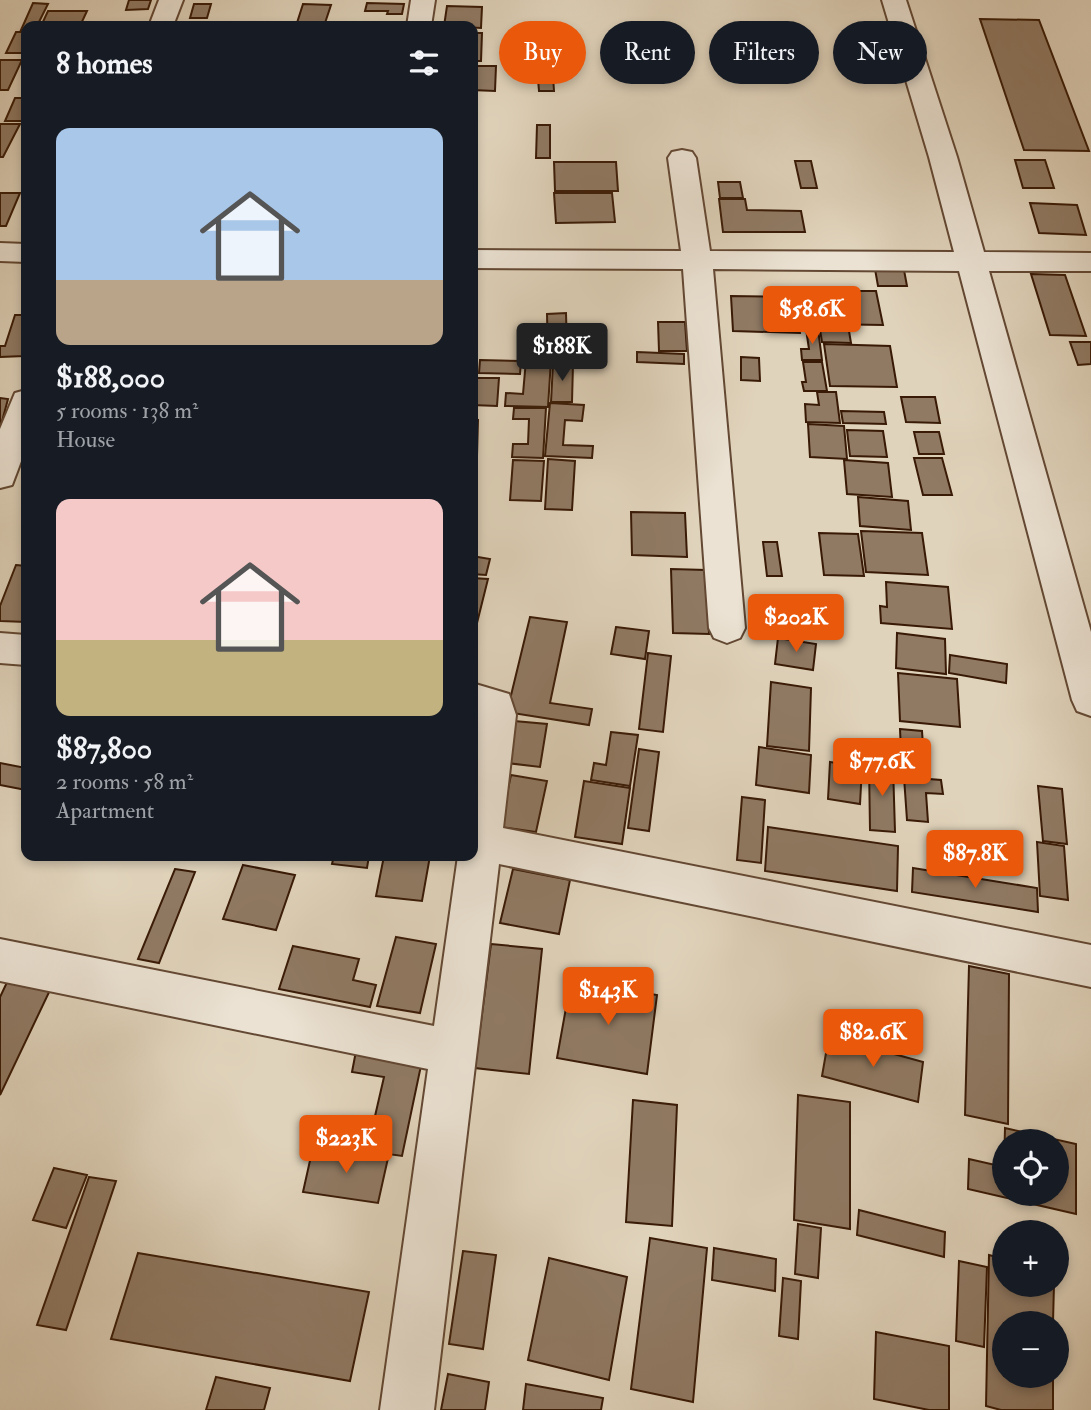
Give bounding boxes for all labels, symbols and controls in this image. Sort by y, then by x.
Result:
chip: Buy [499,21,586,84]
chip: Rent [600,21,695,84]
chip: Filters [709,21,819,84]
chip: New [833,21,927,84]
icon: filters [405,44,443,82]
text: 8 homes [56,45,153,82]
icon: home [187,173,313,299]
pin: $58.6K [755,286,869,346]
text: $58.6K [779,294,845,323]
pin: $188K [513,324,611,383]
text: $188K [533,331,591,360]
text: $188,000 [56,359,165,396]
text: 5 rooms · 138 m² [56,396,199,425]
text: House [56,425,115,454]
icon: home [187,544,313,670]
pin: $202K [747,594,845,654]
text: $202K [764,602,828,631]
text: $87,800 [56,730,152,767]
pin: $77.6K [825,738,939,798]
text: $77.6K [849,746,915,775]
text: 2 rooms · 58 m² [56,767,193,796]
text: Apartment [56,796,154,825]
pin: $87.8K [918,830,1032,890]
text: $87.8K [942,838,1008,867]
pin: $143K [559,968,657,1027]
text: $143K [579,975,637,1004]
pin: $82.6K [816,1010,930,1069]
text: $82.6K [839,1017,907,1046]
pin: $223K [297,1116,395,1175]
text: $223K [315,1123,377,1152]
map controls [992,1129,1069,1388]
button: locate [992,1129,1069,1206]
button: + [992,1220,1069,1297]
button: − [992,1311,1069,1388]

